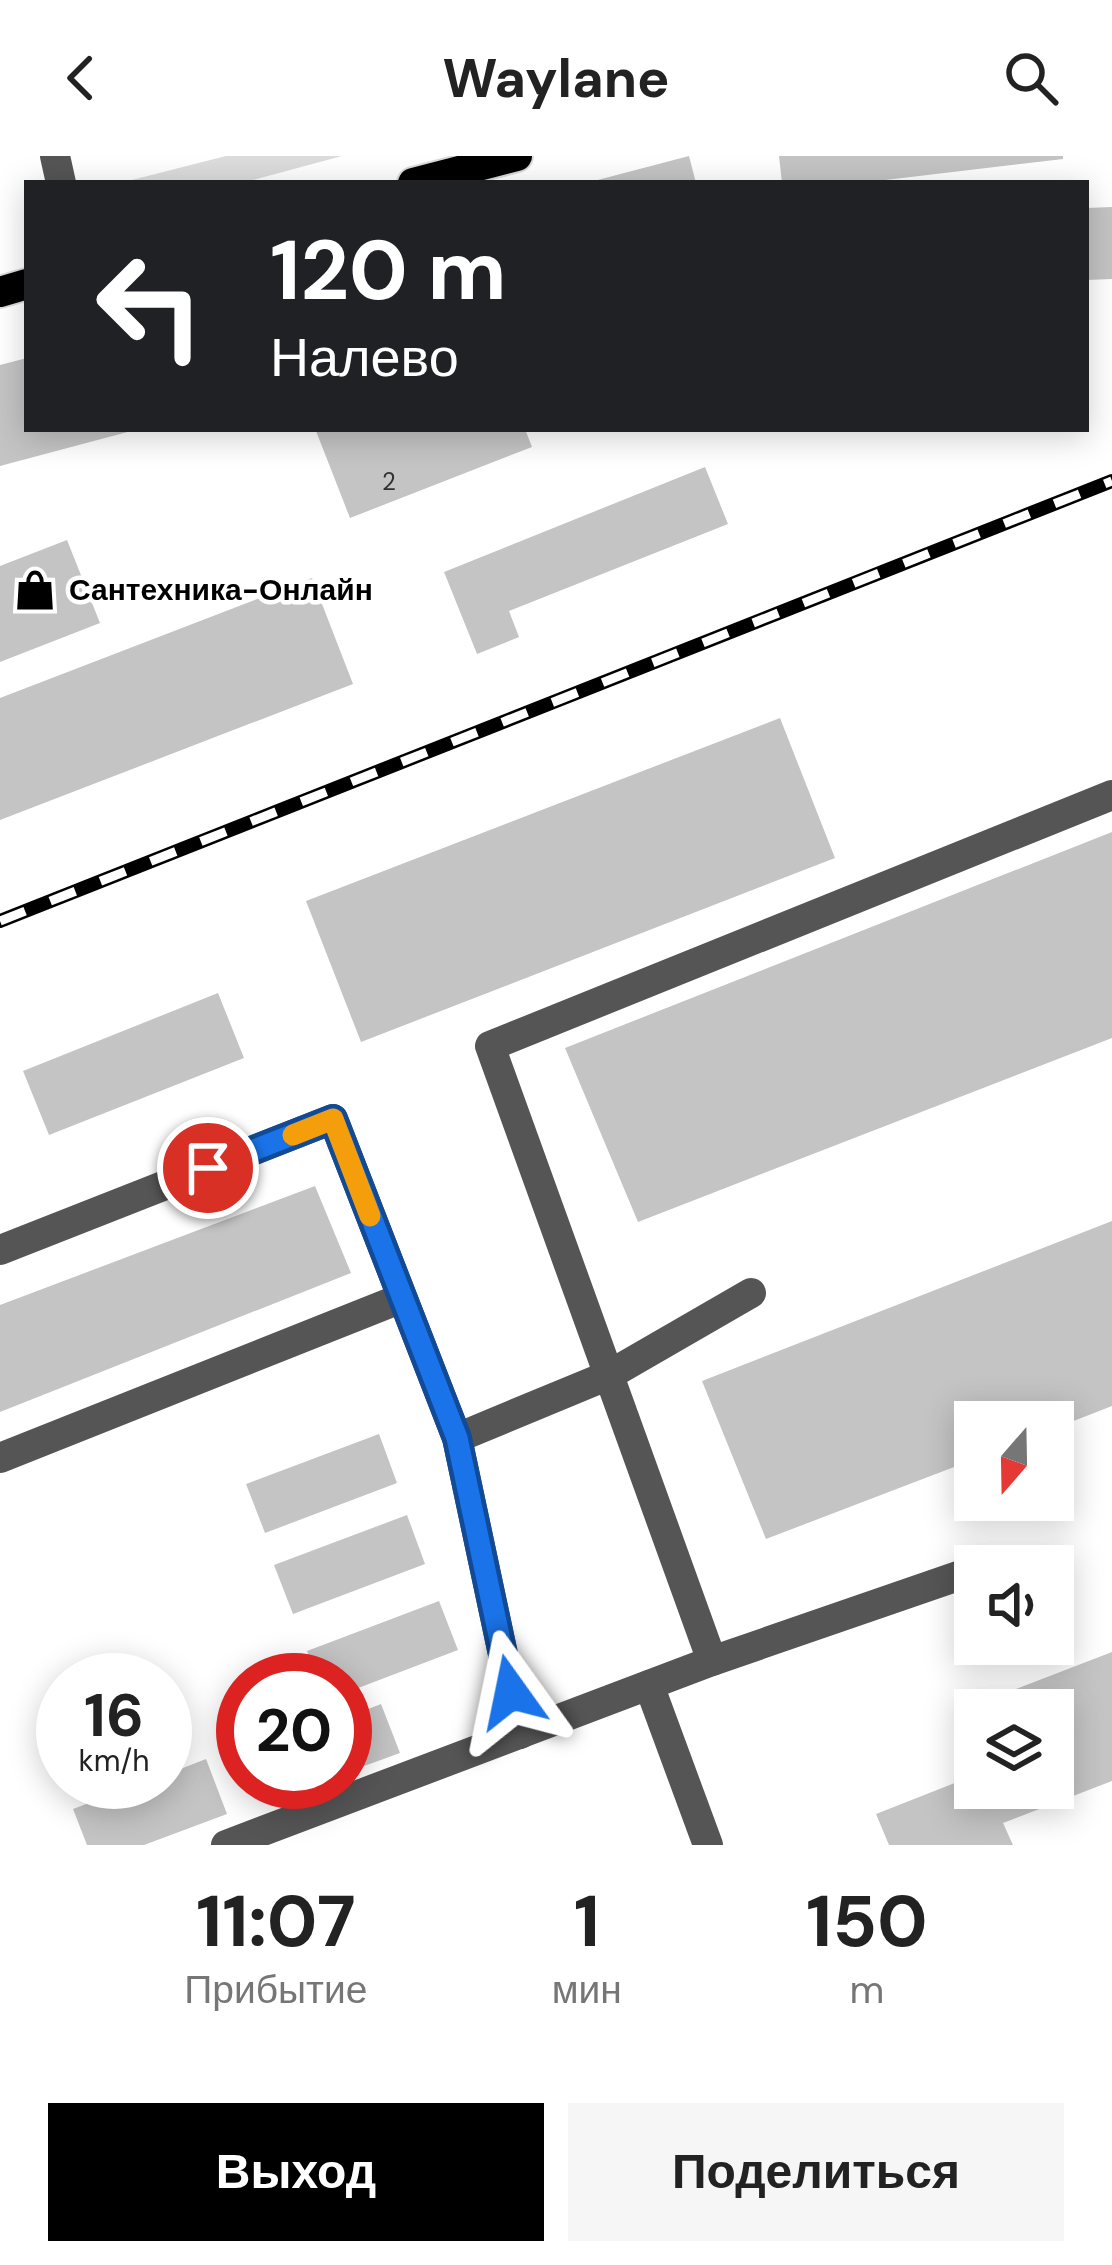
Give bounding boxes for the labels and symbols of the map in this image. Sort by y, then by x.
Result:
house number: 2 [382,466,396,497]
shop icon: Сантехника-Онлайн [12,567,58,613]
place label: Сантехника-Онлайн [69,570,373,609]
pin [157,1117,259,1219]
north arrow [954,1401,1074,1521]
position arrow [448,1629,574,1755]
speed limit sign: 20 [216,1653,372,1809]

